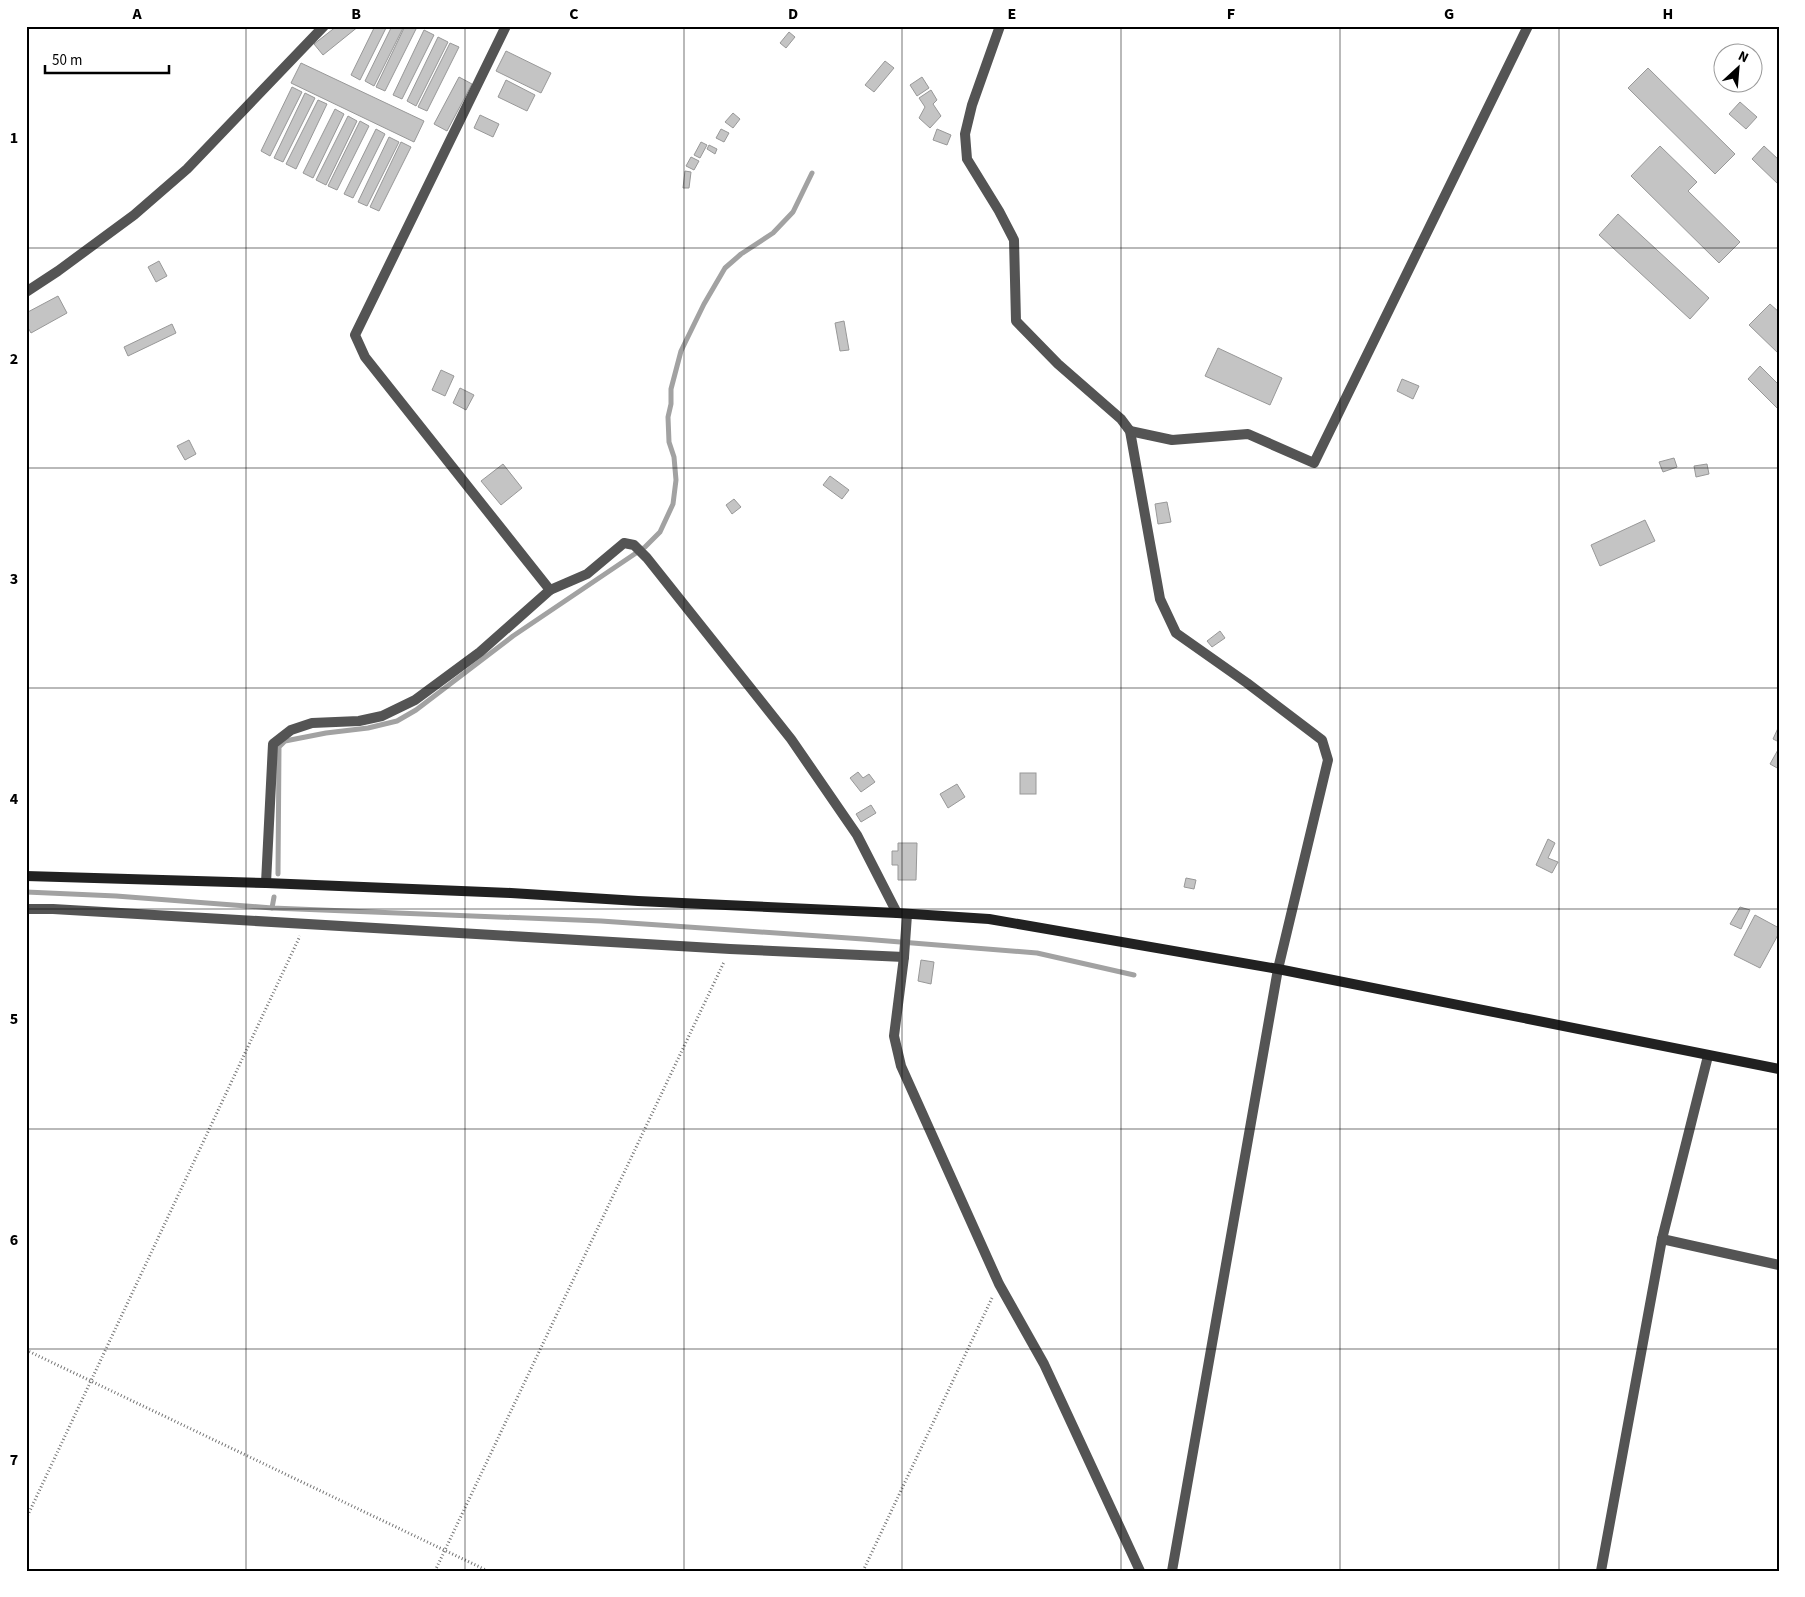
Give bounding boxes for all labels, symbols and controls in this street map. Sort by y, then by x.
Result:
text: A [131,3,142,25]
text: B [351,3,361,25]
text: C [569,3,579,25]
text: D [788,3,798,25]
text: E [1008,3,1016,25]
text: F [1227,3,1235,25]
text: G [1444,3,1454,25]
text: H [1663,3,1673,25]
scale bar [45,42,169,74]
north arrow [1712,42,1762,92]
text: N [1735,46,1752,68]
text: 50 m [52,50,82,71]
text: 1 [10,127,18,149]
text: 2 [10,348,18,370]
text: 3 [10,568,18,590]
text: 4 [10,788,19,810]
text: 5 [10,1008,18,1030]
text: 6 [10,1229,18,1251]
text: 7 [10,1449,18,1471]

